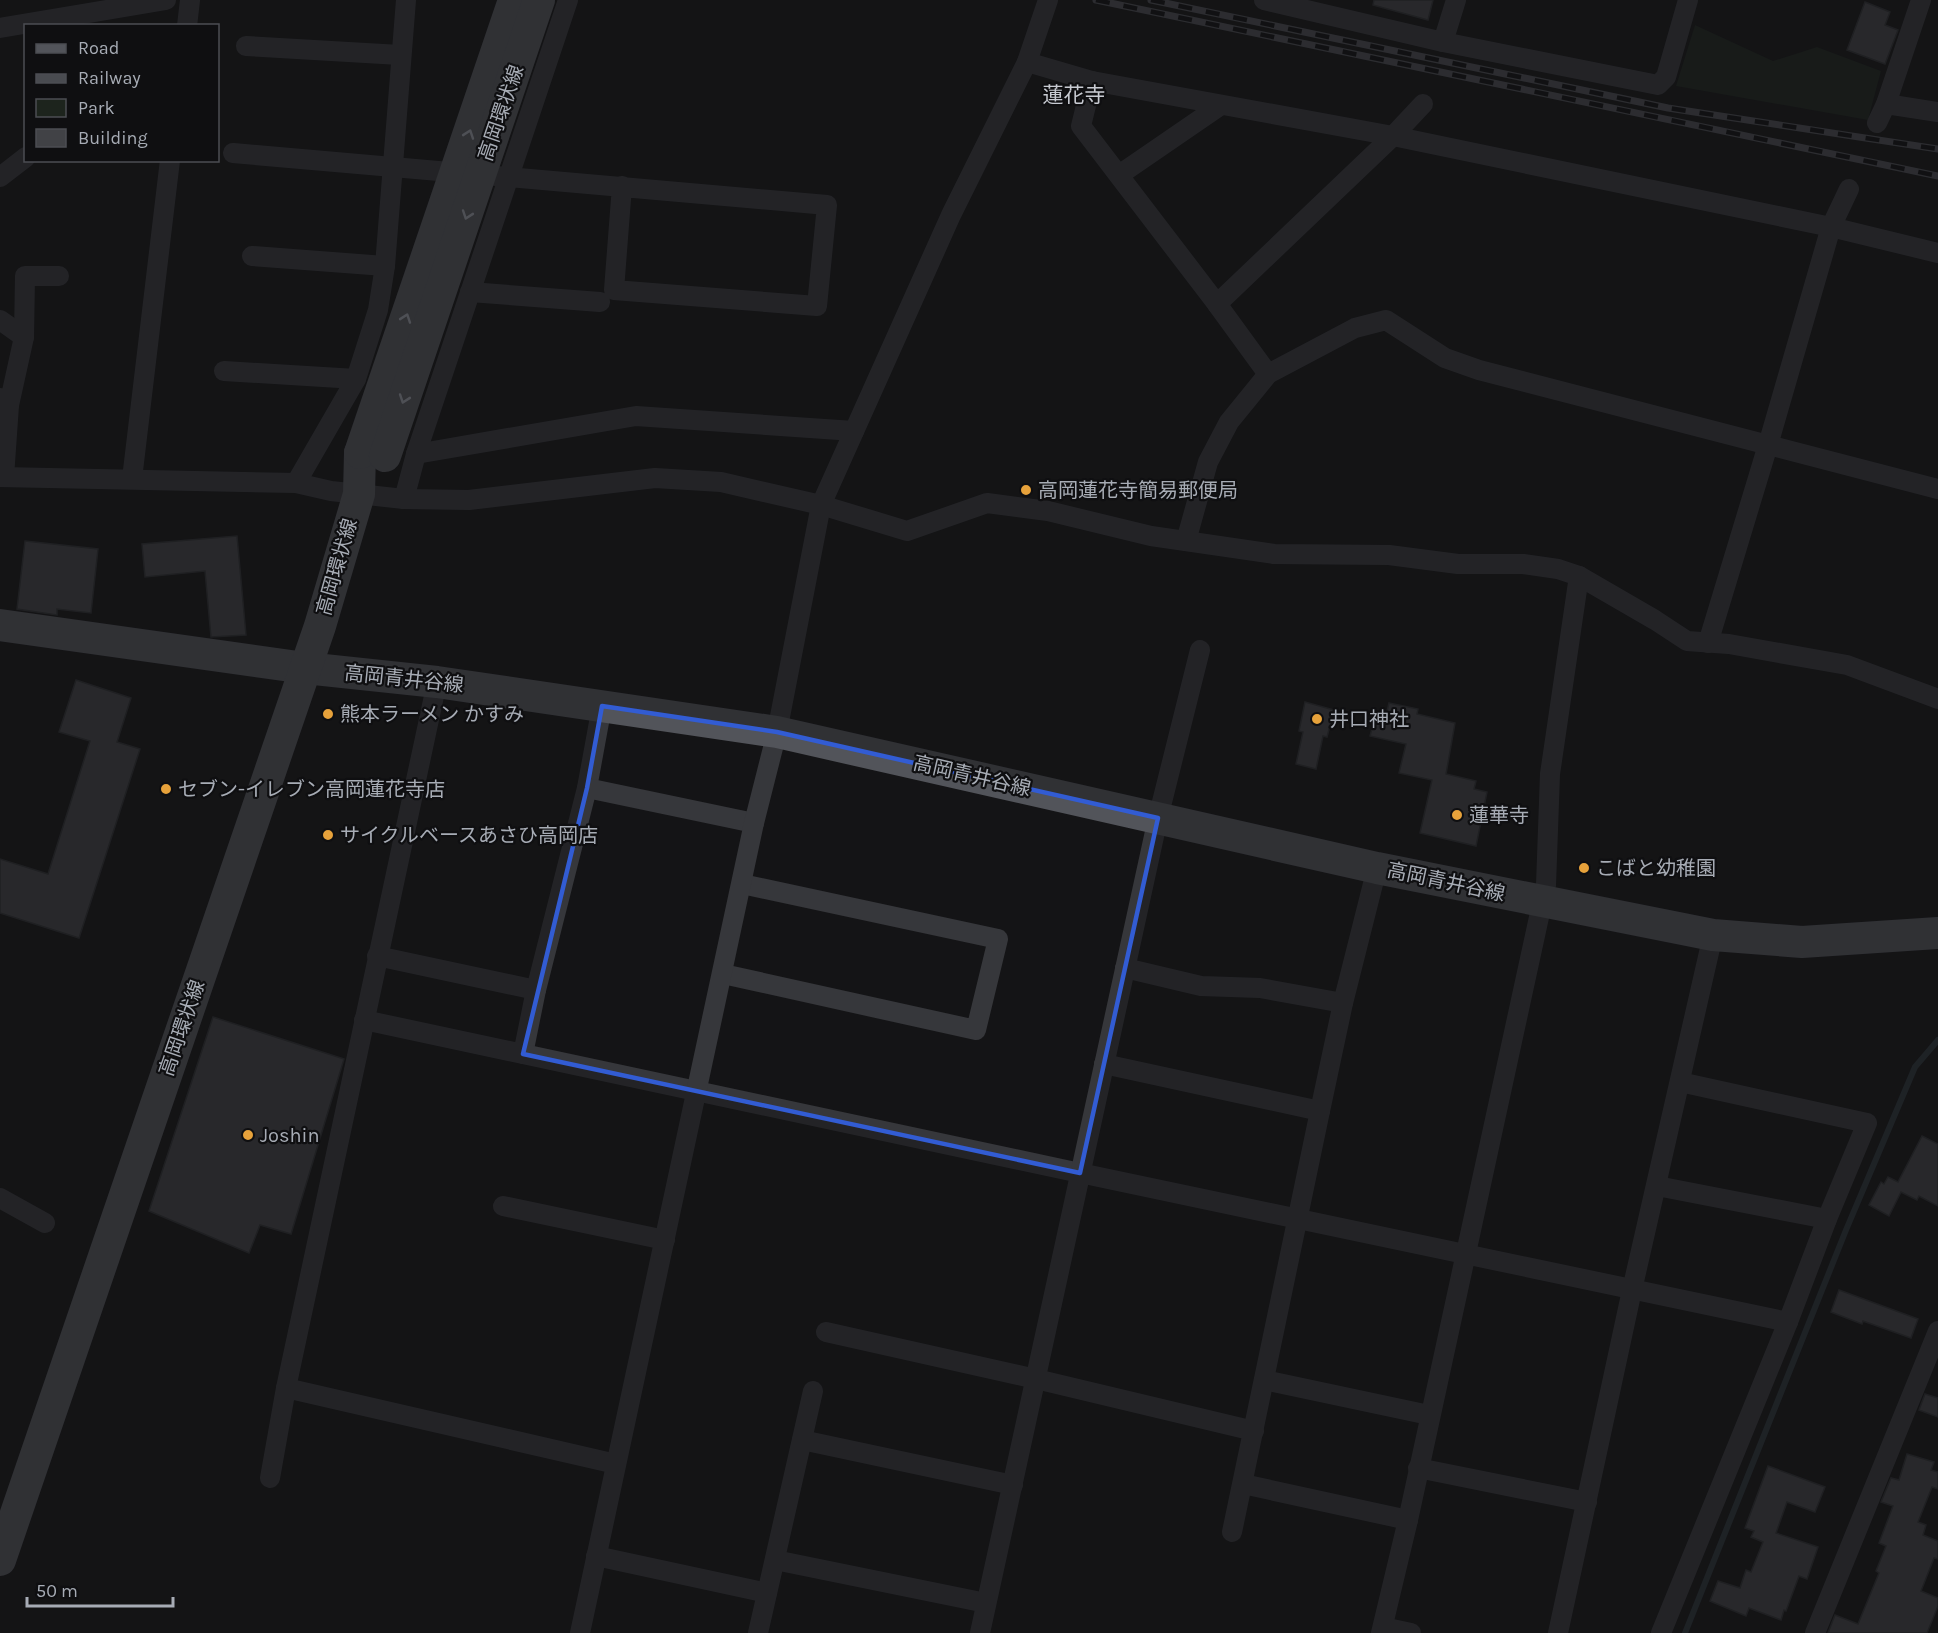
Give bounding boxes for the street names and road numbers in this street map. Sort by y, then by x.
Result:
street label: 高岡環状線 [474,62,528,164]
street label: 高岡環状線 [312,516,362,618]
street label: 高岡青井谷線 [343,661,465,697]
street label: 高岡青井谷線 [911,751,1033,801]
street label: 高岡青井谷線 [1385,858,1507,906]
street label: 高岡環状線 [155,977,209,1079]

